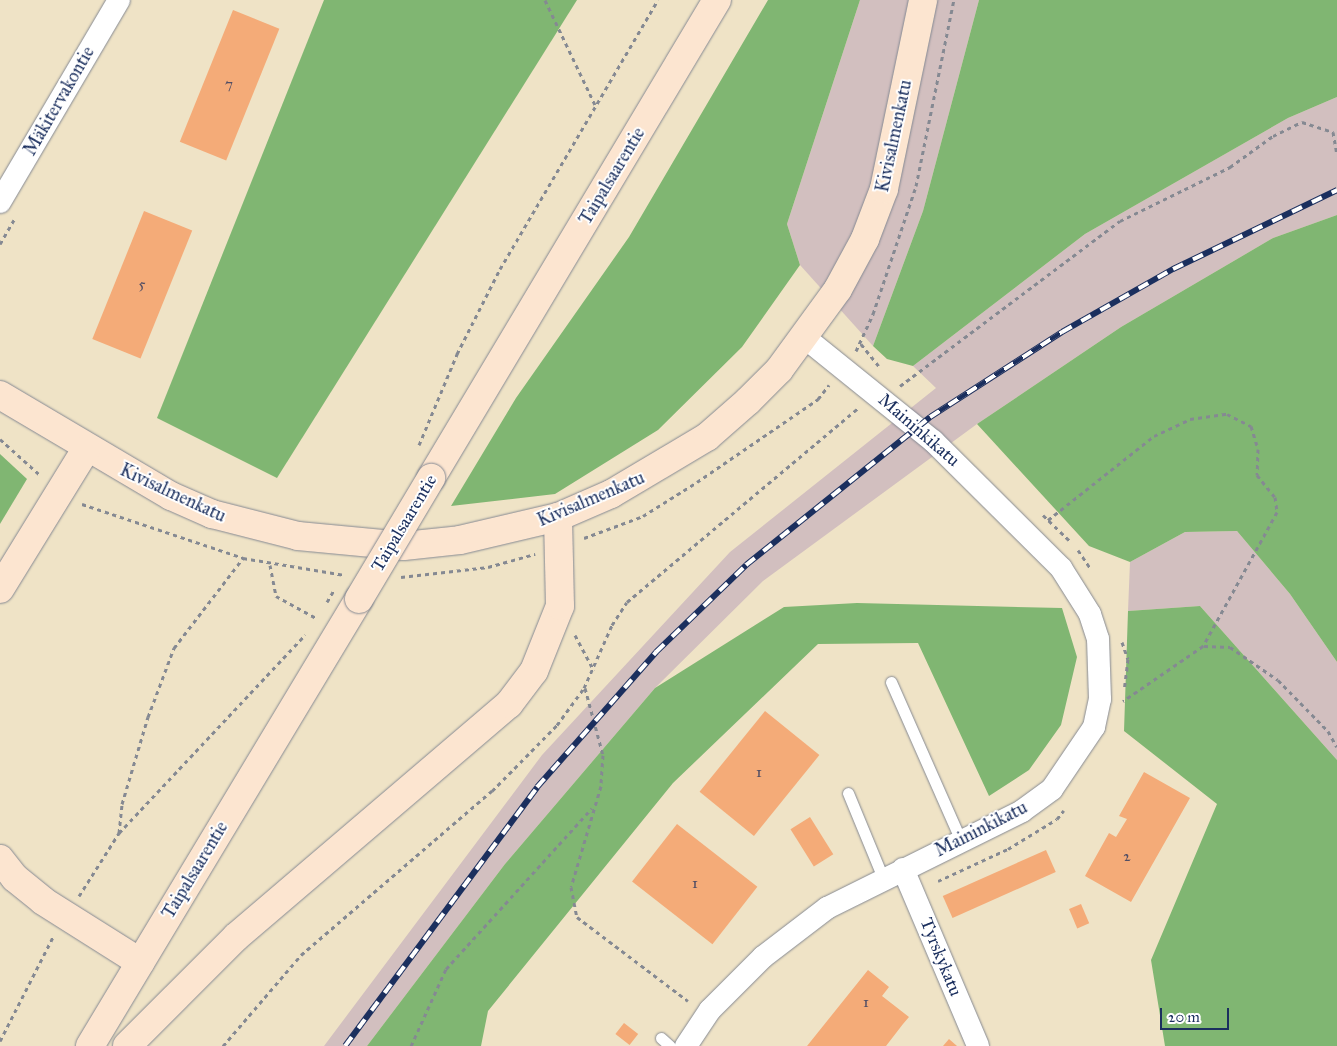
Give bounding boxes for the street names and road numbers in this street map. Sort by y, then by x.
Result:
street label: Mäkitervakontie [19,43,99,159]
street label: Kivisalmenkatu [872,78,916,194]
street label: Taipalsaarentie [575,123,649,229]
street label: Maininkikatu [874,389,964,471]
street label: Kivisalmenkatu [117,459,229,527]
street label: Kivisalmenkatu [534,467,648,531]
street label: Taipalsaarentie [367,470,441,576]
street label: Maininkikatu [931,797,1031,861]
street label: Taipalsaarentie [158,817,232,923]
street label: Tyrskykatu [916,915,966,999]

